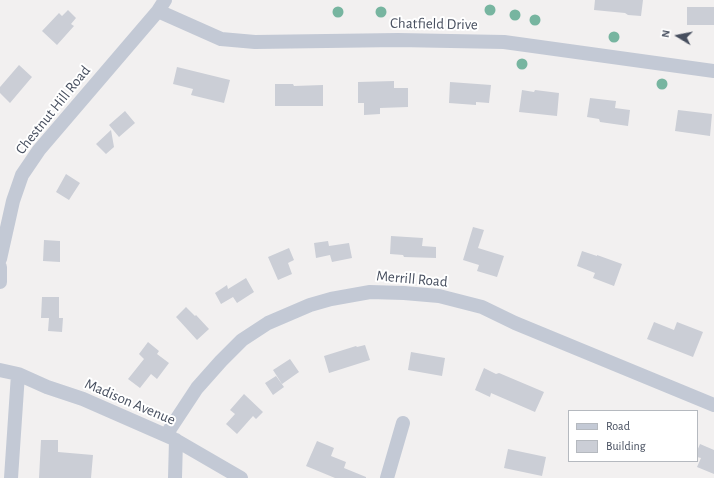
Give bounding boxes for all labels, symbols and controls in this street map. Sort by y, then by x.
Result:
street label: Chatfield Drive [390,14,478,34]
north arrow [658,16,698,56]
text: N [660,29,672,39]
street label: Chestnut Hill Road [12,62,94,158]
street label: Merrill Road [376,267,448,291]
street label: Madison Avenue [82,375,178,429]
legend [568,410,698,462]
text: Road [606,420,630,432]
text: Building [606,440,646,452]

